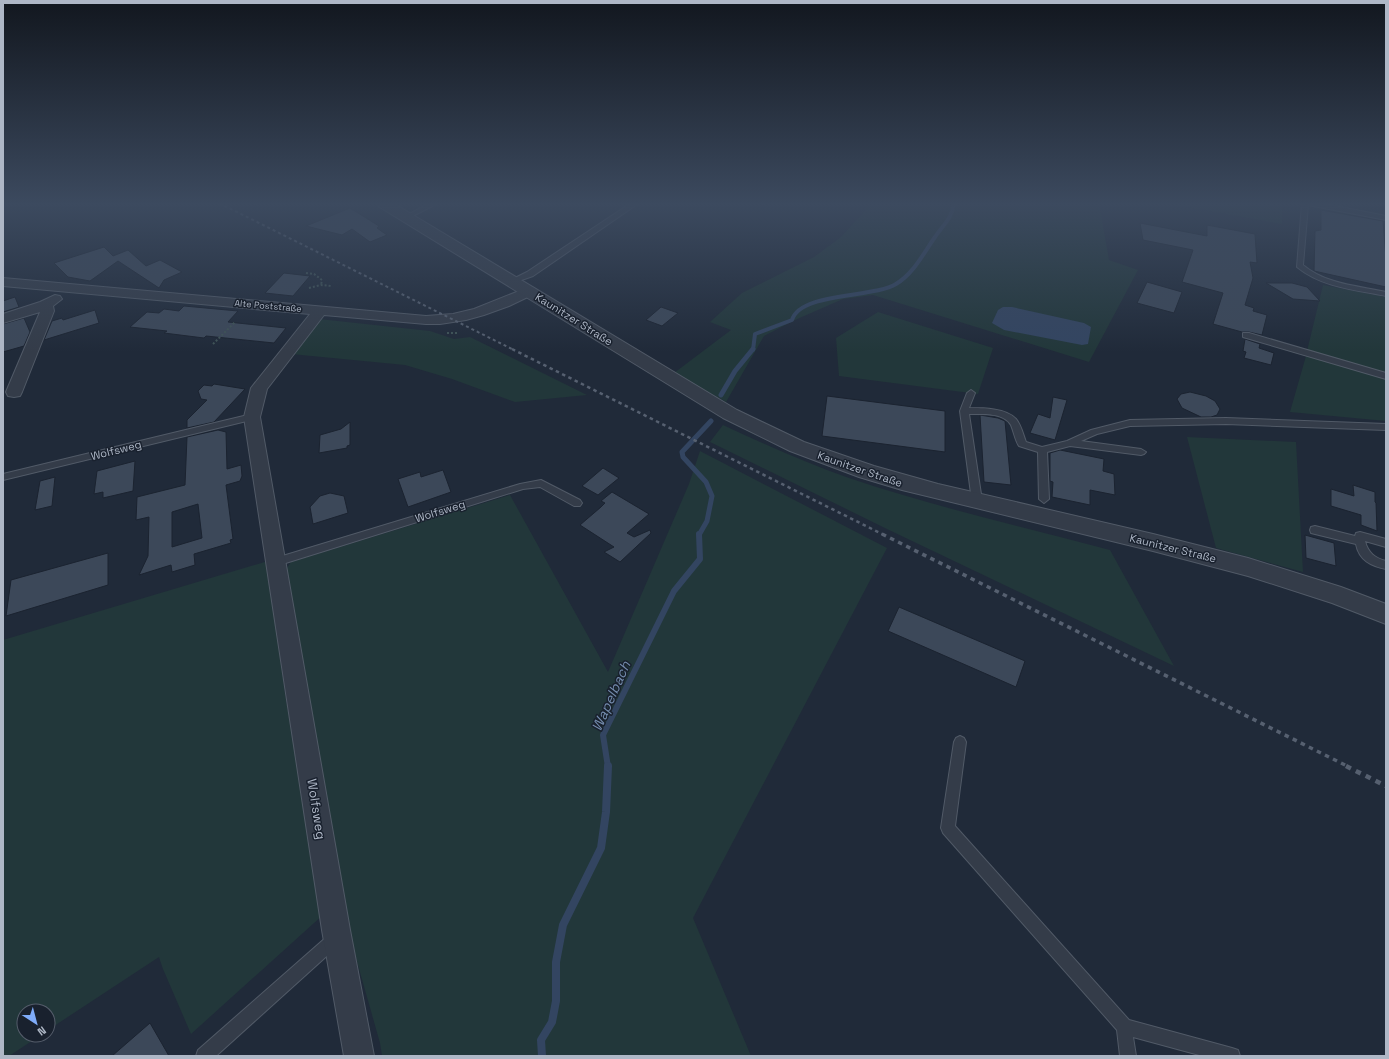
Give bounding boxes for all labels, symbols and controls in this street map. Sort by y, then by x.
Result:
street label: Kaunitzer Straße [533,290,615,348]
street label: Alte Poststraße [234,297,302,315]
street label: Wolfsweg [89,437,143,463]
street label: Kaunitzer Straße [816,448,904,490]
street label: Wolfsweg [413,497,467,525]
street label: Kaunitzer Straße [1128,530,1218,566]
water label: Wapelbach [588,658,635,734]
street label: Wolfsweg [303,778,330,841]
north arrow [16,1003,56,1043]
text: N [35,1023,49,1039]

